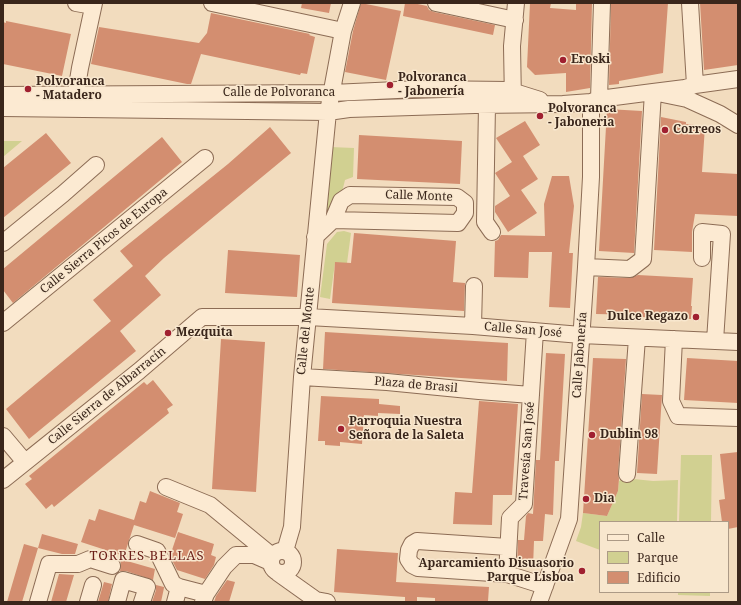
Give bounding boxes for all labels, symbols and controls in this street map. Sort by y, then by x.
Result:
place label: Eroski [571,53,610,67]
marker: Eroski [558,55,568,65]
place label: Polvoranca - Jabonería [398,71,467,99]
place label: Polvoranca - Matadero [36,75,105,103]
marker: Polvoranca - Jabonería [385,80,395,90]
marker: Polvoranca - Matadero [23,84,33,94]
street label: Calle de Polvoranca [223,86,335,100]
place label: Polvoranca - Jaboneria [548,102,617,130]
marker: Polvoranca - Jaboneria [535,111,545,121]
place label: Correos [673,123,721,137]
marker: Correos [660,125,670,135]
street label: Calle Sierra Picos de Europa [37,185,171,297]
street label: Calle Monte [385,188,453,204]
street label: Calle del Monte [294,286,318,376]
place label: Dulce Regazo [607,310,688,324]
street label: Calle Jabonería [570,311,590,399]
marker: Dulce Regazo [691,312,701,322]
street label: Calle San José [483,319,563,341]
place label: Mezquita [176,326,233,340]
marker: Mezquita [163,328,173,338]
street label: Calle Sierra de Albarracín [45,344,169,448]
street label: Plaza de Brasil [374,374,458,396]
street label: Travesía San José [516,401,538,501]
place label: Parroquia Nuestra Señora de la Saleta [349,415,464,443]
marker: Parroquia Nuestra Señora de la Saleta [336,424,346,434]
place label: Dublin 98 [600,428,658,442]
marker: Dublin 98 [587,430,597,440]
place label: Dia [594,492,615,506]
marker: Dia [581,494,591,504]
legend [599,521,729,593]
text: Calle [637,529,665,546]
district label: TORRES BELLAS [90,548,204,564]
text: Parque [637,549,678,566]
place label: Aparcamiento Disuasorio Parque Lisboa [419,557,574,585]
marker: Aparcamiento Disuasorio Parque Lisboa [577,566,587,576]
text: Edificio [637,569,680,586]

